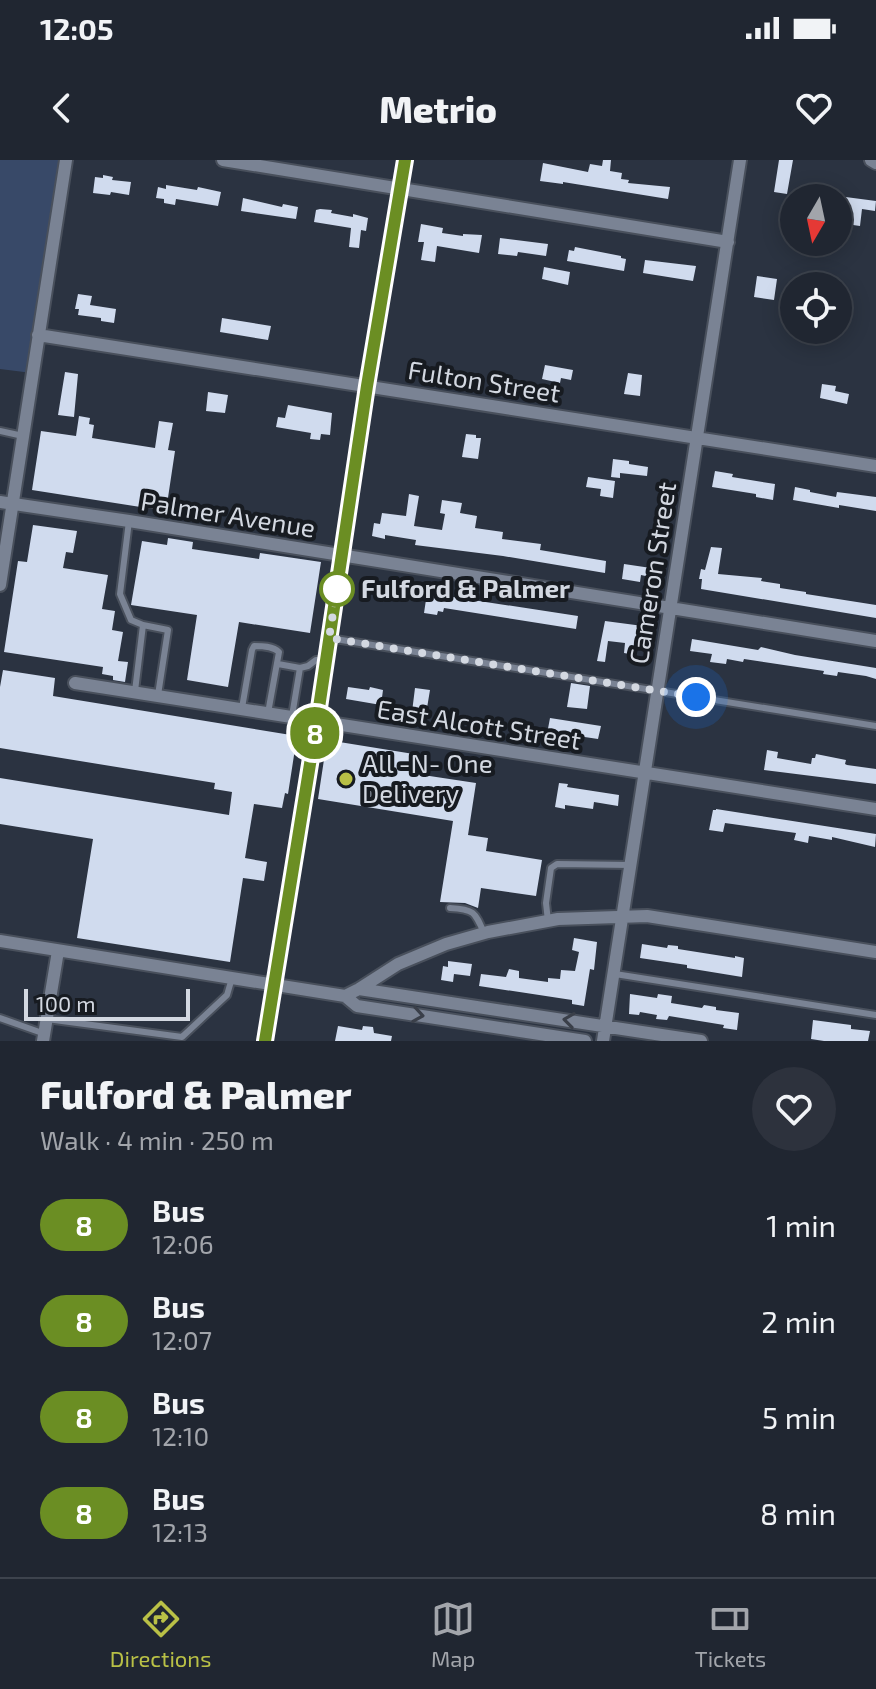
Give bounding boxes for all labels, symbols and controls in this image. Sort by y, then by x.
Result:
text: 12:05 [40,10,114,46]
icon: back [40,86,84,130]
icon: heart [792,86,836,130]
text: Metrio [379,87,497,130]
north arrow [780,184,852,256]
map controls [780,184,852,344]
button: locate [780,272,852,344]
street label: Fulton Street [406,353,563,408]
street label: Cameron Street [622,479,681,666]
street label: Palmer Avenue [139,484,318,543]
marker: Fulford & Palmer [320,572,354,606]
place label: Fulford & Palmer [361,572,570,603]
your location [676,677,716,717]
street label: East Alcott Street [375,692,584,755]
line badge: 8 [289,707,341,759]
text: 8 [306,716,324,750]
place label: All -N- One Delivery [362,747,493,808]
marker: All -N- One Delivery [337,770,355,788]
scale bar [24,985,190,1021]
text: 100 m [36,990,95,1016]
one-way arrow [412,1006,425,1023]
one-way arrow [562,1012,576,1029]
button: heart [752,1067,836,1151]
text: Fulford & Palmer [40,1071,351,1117]
text: Walk · 4 min · 250 m [40,1124,274,1155]
text: Bus [152,1192,205,1228]
text: 1 min [766,1207,836,1243]
text: 8 [75,1208,93,1242]
text: 12:06 [152,1228,214,1259]
text: Bus [152,1288,205,1324]
text: 2 min [761,1303,836,1339]
text: 8 [75,1304,93,1338]
text: 12:07 [152,1324,212,1355]
text: Bus [152,1384,205,1420]
text: 5 min [762,1399,836,1435]
text: 8 [75,1400,93,1434]
text: 12:10 [152,1420,209,1451]
text: Bus [152,1480,205,1516]
text: 8 min [760,1495,836,1531]
text: 8 [75,1496,93,1530]
text: 12:13 [152,1516,208,1547]
tab: Directions [110,1597,211,1671]
tab: Map [431,1597,475,1671]
tab: Tickets [695,1597,766,1671]

